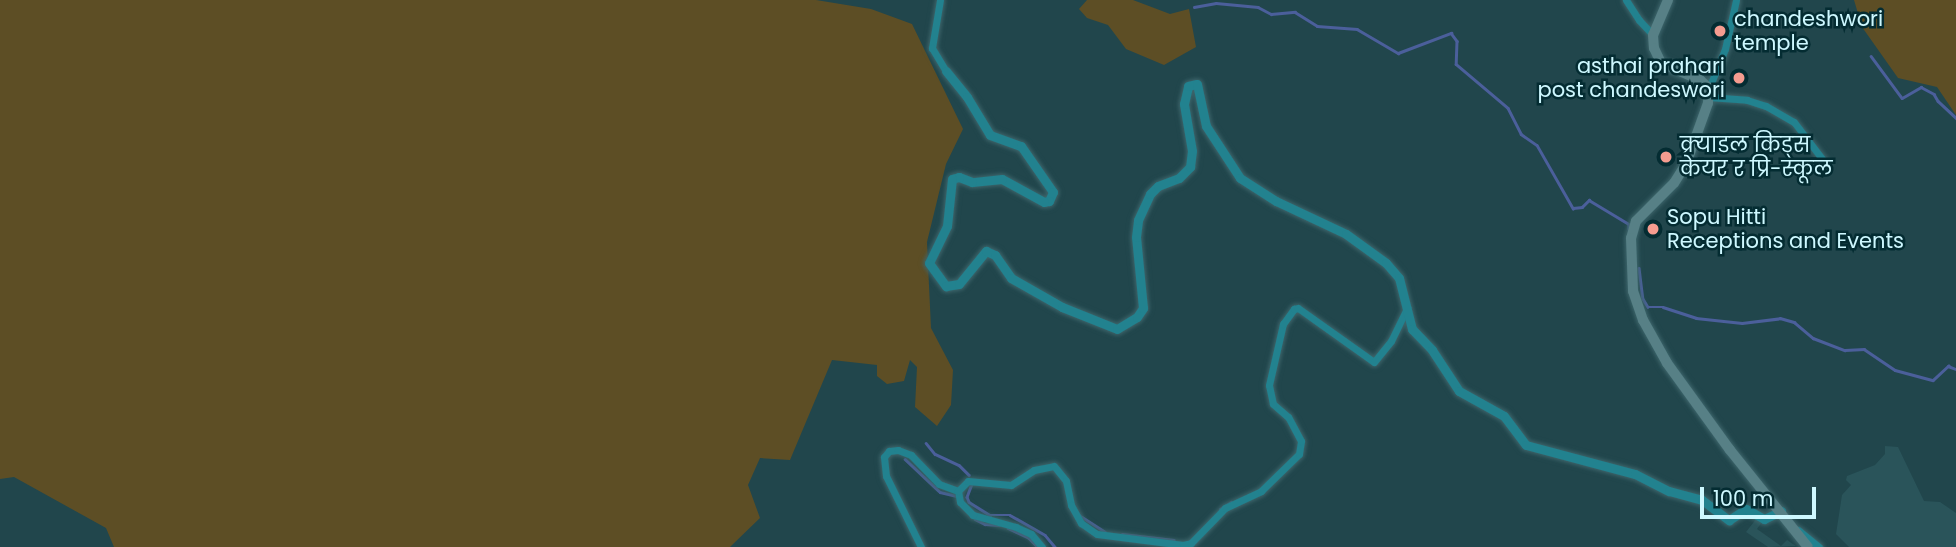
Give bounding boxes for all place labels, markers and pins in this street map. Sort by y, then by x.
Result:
place label: chandeshwori temple [1734,6,1883,56]
marker: chandeshwori temple [1712,23,1728,39]
place label: asthai prahari post chandeswori [1537,53,1725,103]
marker: asthai prahari post chandeswori [1731,70,1747,86]
place label: क्र्याडल किड्स केयर र प्रि-स्कूल [1680,132,1832,182]
marker: क्र्याडल किड्स केयर र प्रि-स्कूल [1658,149,1674,165]
place label: Sopu Hitti Receptions and Events [1667,204,1904,254]
marker: Sopu Hitti Receptions and Events [1645,221,1661,237]

